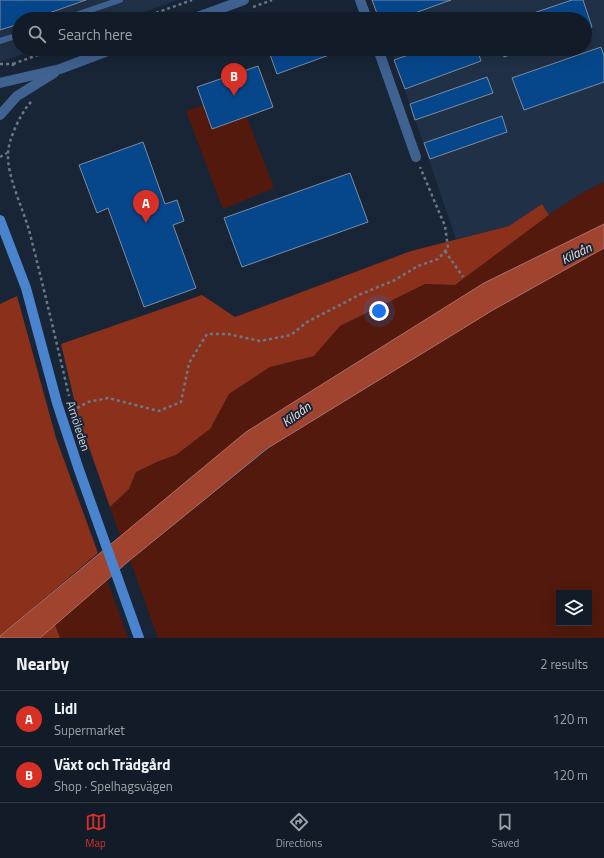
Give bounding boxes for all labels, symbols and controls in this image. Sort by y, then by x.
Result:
search box [12,12,592,56]
icon: search [26,23,48,45]
text: Search here [58,23,132,46]
pin: B [221,63,247,96]
pin: A [133,190,159,223]
water label: Kilaån [557,237,595,269]
your location [369,301,389,321]
water label: Kilaån [277,396,315,431]
street label: Arnöleden [61,398,96,453]
map controls [556,590,592,626]
button: layers [556,590,592,626]
text: Nearby [16,651,69,677]
text: 2 results [540,654,588,674]
text: Lidl [54,697,77,720]
text: A [25,709,33,729]
text: 120 m [552,709,588,729]
text: Supermarket [54,720,125,740]
text: Växt och Trädgård [54,753,171,776]
text: B [25,765,33,785]
text: 120 m [552,765,588,785]
text: Shop · Spelhagsvägen [54,776,173,796]
tab: Map [85,811,107,851]
tab: Directions [276,811,322,851]
tab: Saved [491,811,519,851]

